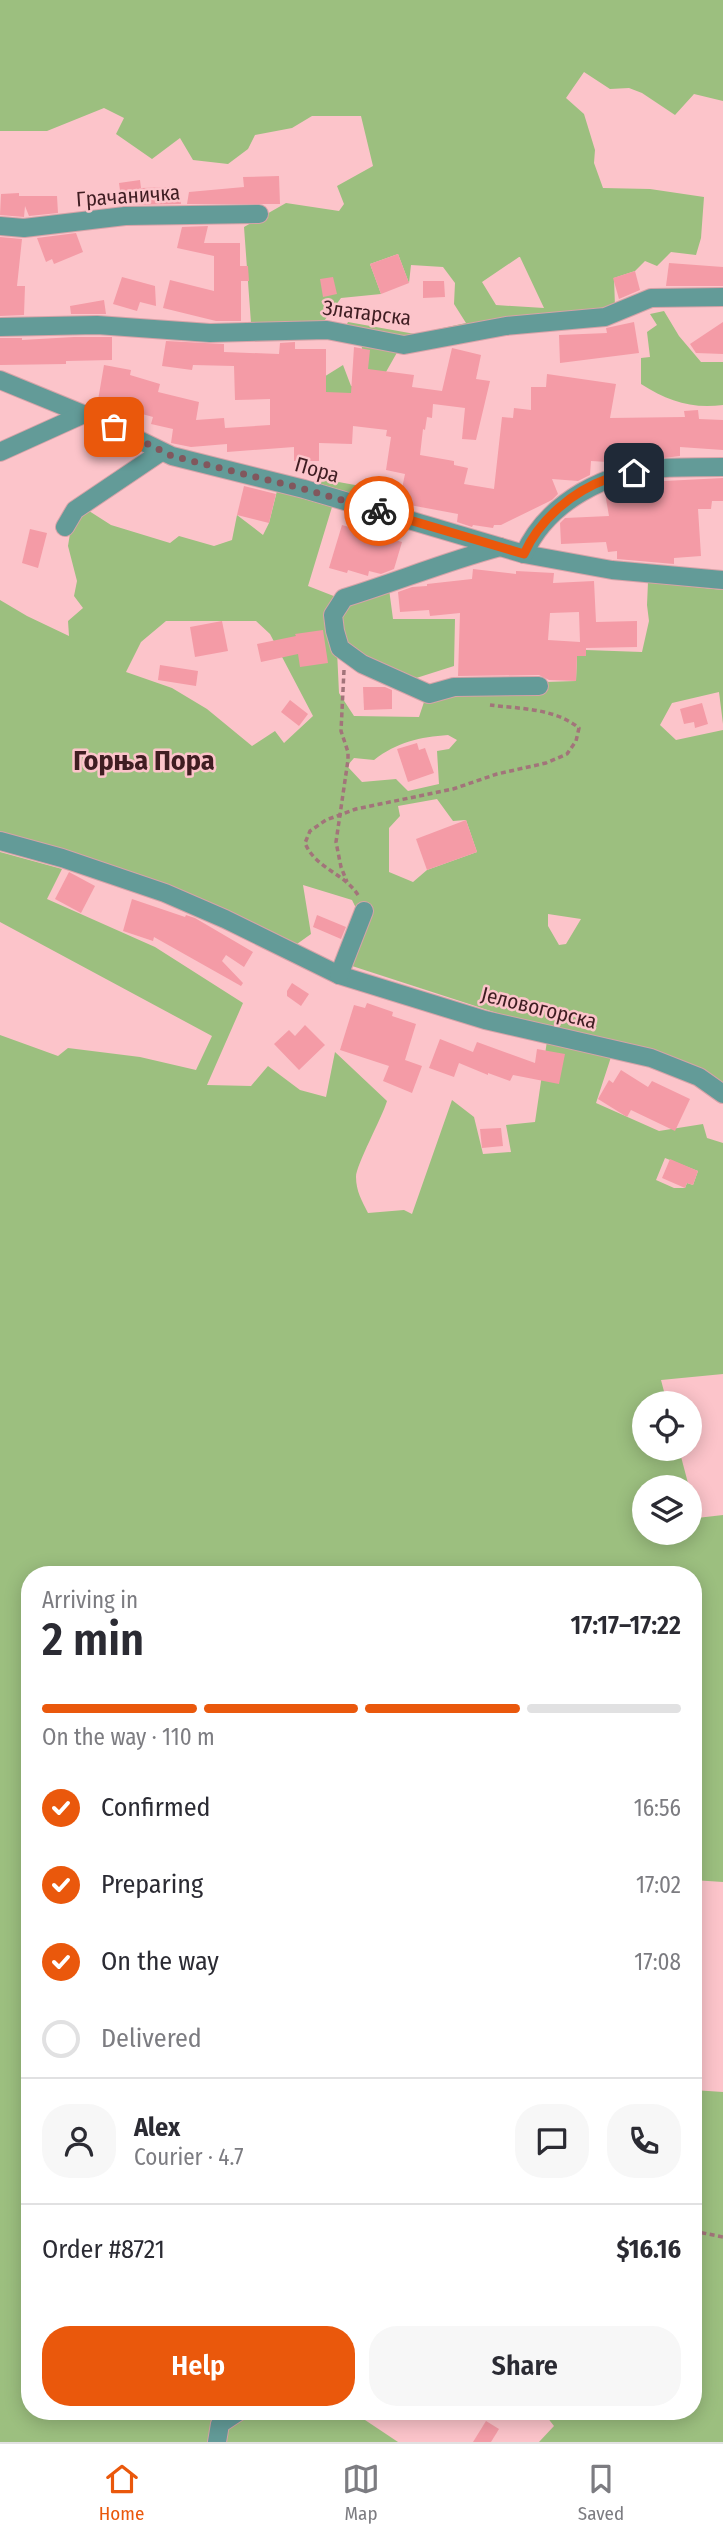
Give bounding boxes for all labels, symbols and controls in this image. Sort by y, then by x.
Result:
street label: Грачаничка [75,179,181,213]
street label: Златарска [321,295,413,331]
pin [84,397,144,457]
icon: bag [95,408,133,446]
pin [604,443,664,503]
street label: Пора [292,451,342,489]
icon: home [615,454,653,492]
courier [344,476,414,546]
icon: bike [360,492,398,530]
district label: Горња Пора [73,744,215,777]
street label: Јеловогорска [479,981,599,1035]
map controls [632,1391,702,1545]
button: locate [632,1391,702,1461]
button: layers [632,1475,702,1545]
text: Arriving in [42,1586,138,1614]
text: 17:17–17:22 [570,1610,681,1641]
text: 2 min [42,1612,144,1667]
text: On the way · 110 m [42,1723,215,1751]
icon: check [42,1789,80,1827]
text: Confirmed [101,1792,211,1823]
text: 16:56 [634,1794,681,1822]
icon: check [42,1866,80,1904]
text: Preparing [101,1869,203,1900]
text: 17:02 [636,1871,681,1899]
icon: check [42,1943,80,1981]
text: On the way [101,1946,219,1977]
text: 17:08 [634,1948,681,1976]
text: Delivered [101,2023,202,2054]
button: person [42,2104,116,2178]
button: chat [515,2104,589,2178]
button: phone [607,2104,681,2178]
text: Alex [134,2112,180,2143]
text: Courier · 4.7 [134,2143,244,2171]
text: Order #8721 [42,2234,165,2265]
text: $16.16 [616,2234,681,2265]
button: Help [42,2326,355,2406]
button: Share [369,2326,681,2406]
tab: Home [99,2460,144,2525]
tab: Map [342,2460,380,2525]
tab: Saved [578,2460,624,2525]

